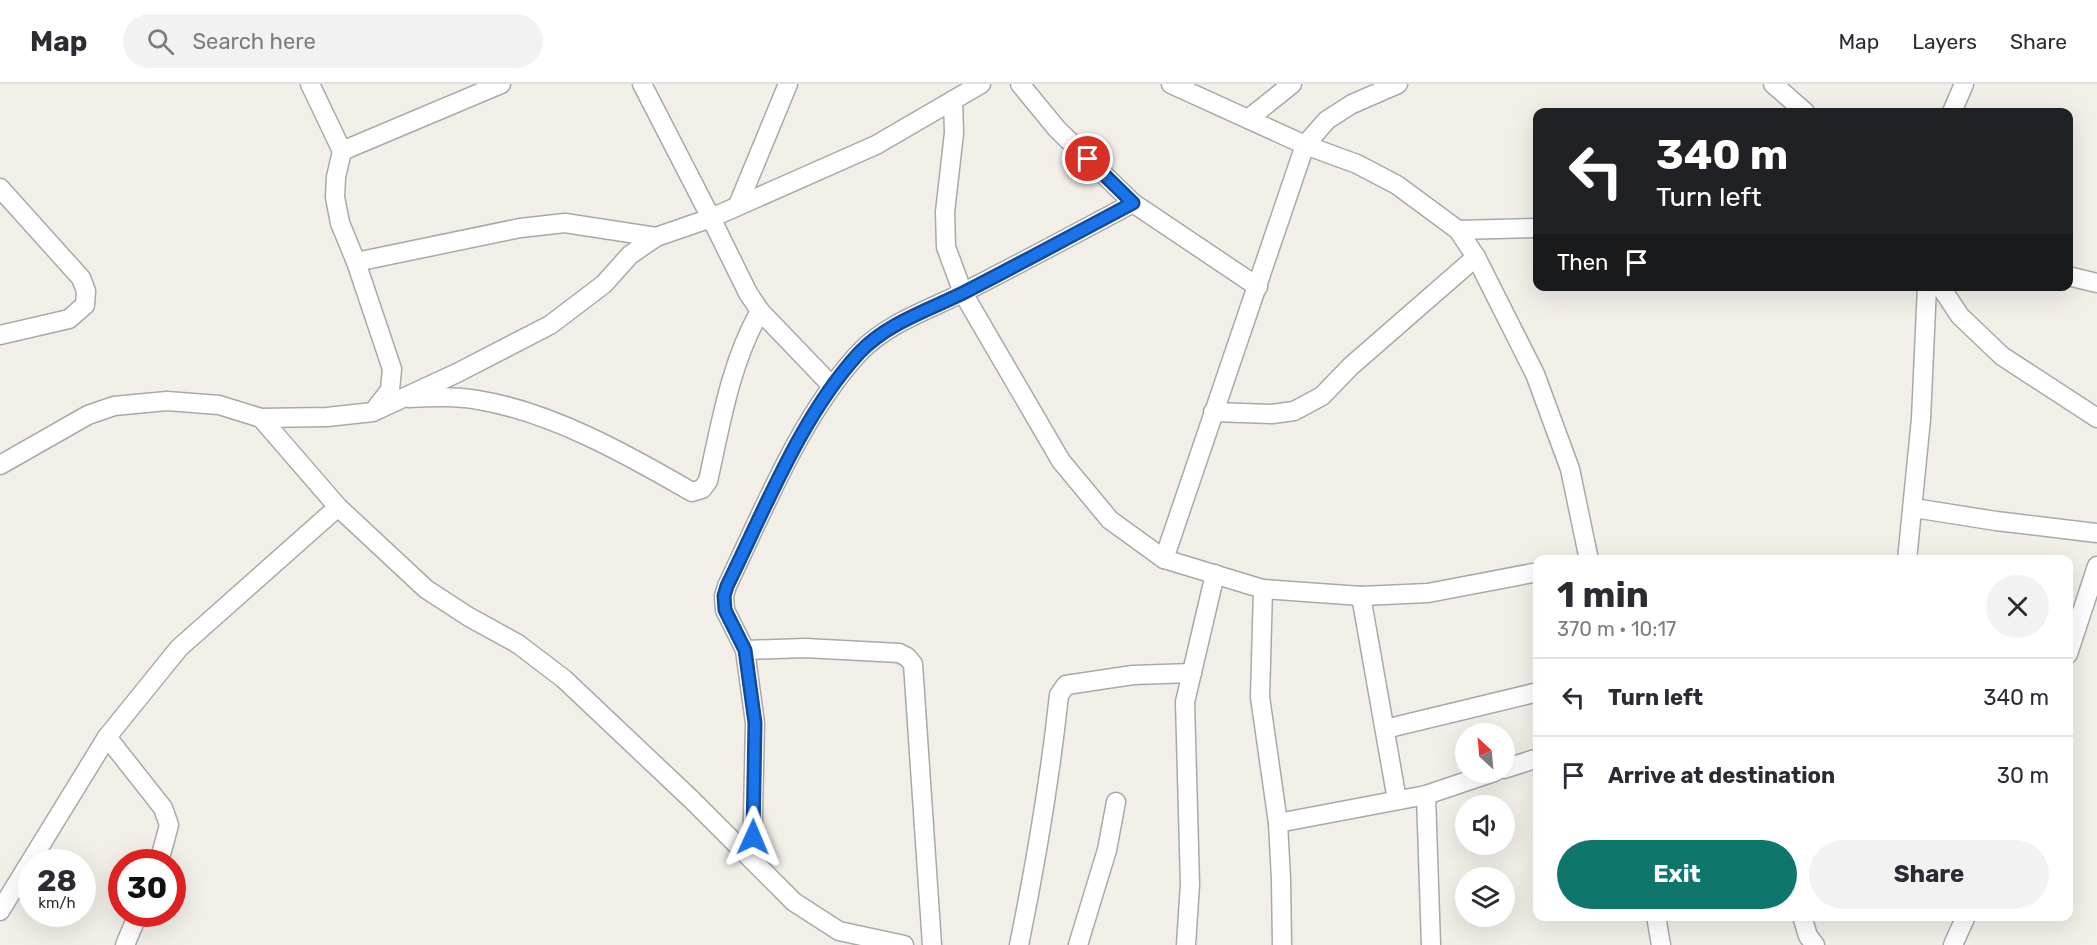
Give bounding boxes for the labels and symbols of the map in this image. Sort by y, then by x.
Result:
pin [1062,133,1113,184]
north arrow [1455,723,1515,783]
position arrow [721,805,785,869]
speed limit sign: 30 [108,849,186,927]

